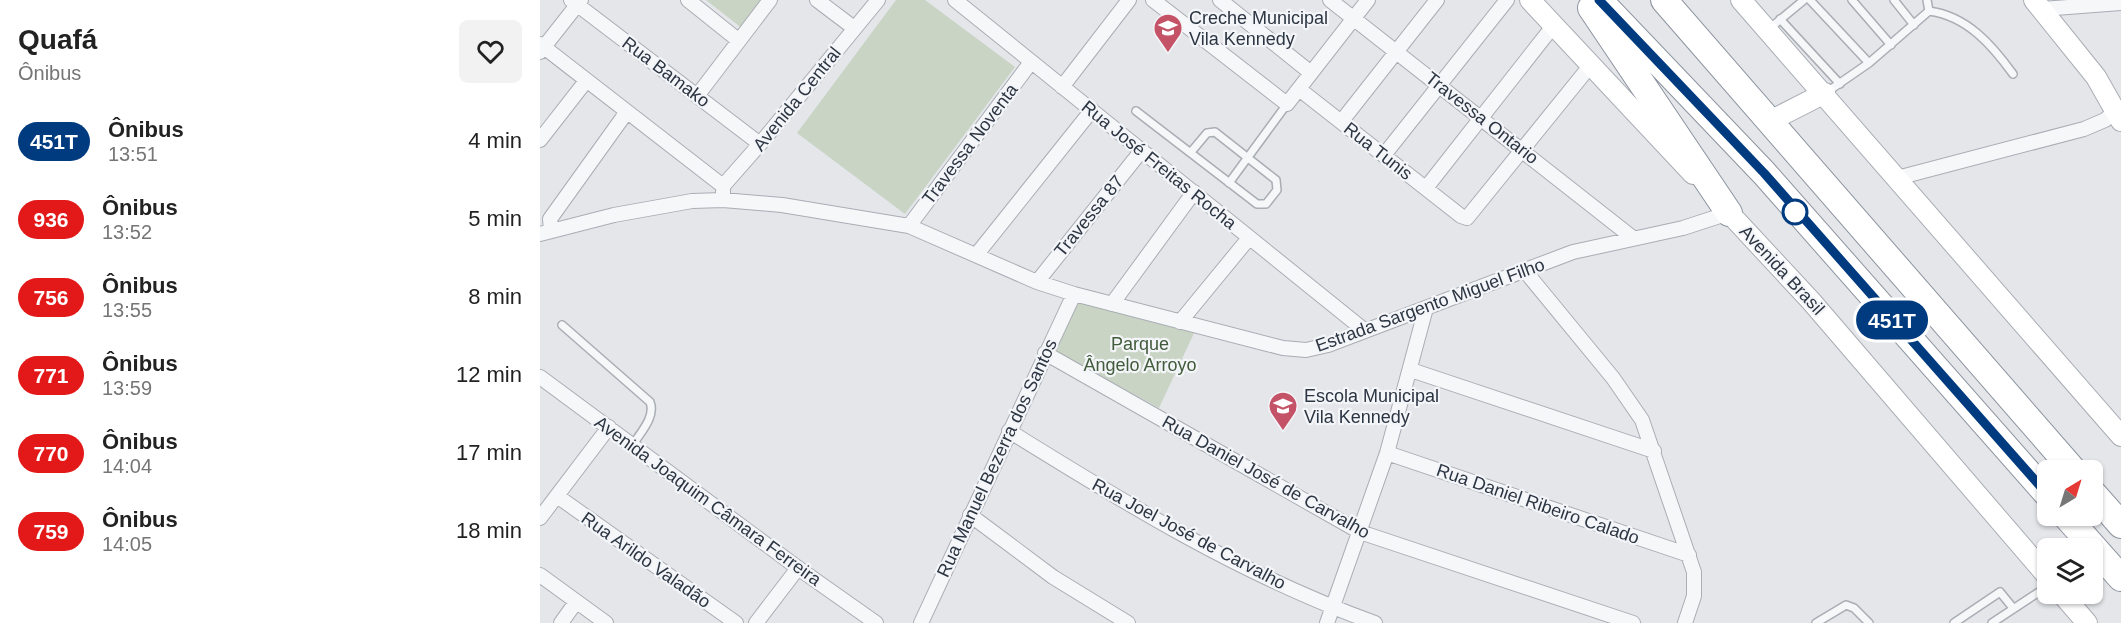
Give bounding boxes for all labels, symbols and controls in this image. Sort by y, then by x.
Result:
place label: Creche Municipal Vila Kennedy [1189,8,1328,49]
school or university icon: Creche Municipal Vila Kennedy [1152,12,1184,54]
button: heart [459,20,522,83]
text: Quafá [18,24,97,55]
street label: Rua Bamako [618,33,714,111]
street label: Avenida Central [749,43,845,155]
text: Ônibus [18,62,81,84]
street label: Travessa Ontario [1422,68,1542,168]
street label: Travessa Noventa [918,79,1022,208]
street label: Rua José Freitas Rocha [1078,96,1241,234]
text: Ônibus [108,117,184,142]
street label: Rua Tunis [1340,118,1416,184]
text: 4 min [468,128,522,153]
text: 451T [30,130,78,153]
text: 13:51 [108,143,158,165]
street label: Travessa 87 [1050,171,1128,261]
text: Ônibus [102,195,178,220]
unlabelled marker [1782,199,1808,225]
text: 5 min [468,206,522,231]
text: 936 [33,208,69,231]
text: 13:52 [102,221,152,243]
street label: Avenida Brasil [1736,221,1828,319]
street label: Estrada Sargento Miguel Filho [1313,254,1547,356]
text: Ônibus [102,273,178,298]
text: 8 min [468,284,522,309]
text: 756 [33,286,69,309]
text: 13:55 [102,299,152,321]
line badge: 451T [1850,300,1934,340]
text: 451T [1868,309,1916,332]
park label: Parque Ângelo Arroyo [1083,334,1197,375]
street label: Rua Manuel Bezerra dos Santos [933,336,1061,580]
text: Ônibus [102,351,178,376]
text: 12 min [456,362,522,387]
text: 771 [33,364,69,387]
text: 13:59 [102,377,152,399]
place label: Escola Municipal Vila Kennedy [1304,386,1439,427]
school or university icon: Escola Municipal Vila Kennedy [1267,390,1299,432]
street label: Rua Daniel José de Carvalho [1159,411,1373,543]
street label: Avenida Joaquim Câmara Ferreira [591,412,826,590]
text: Ônibus [102,429,178,454]
text: 17 min [456,440,522,465]
text: 770 [33,442,69,465]
text: 14:04 [102,455,152,477]
street label: Rua Daniel Ribeiro Calado [1434,460,1642,548]
north arrow [2037,460,2103,526]
map controls [2037,460,2103,604]
street label: Rua Joel José de Carvalho [1089,474,1289,594]
text: Ônibus [102,507,178,532]
street label: Rua Arildo Valadão [578,508,714,612]
text: 18 min [456,518,522,543]
text: 759 [33,520,69,543]
text: 14:05 [102,533,152,555]
button: layers [2037,538,2103,604]

